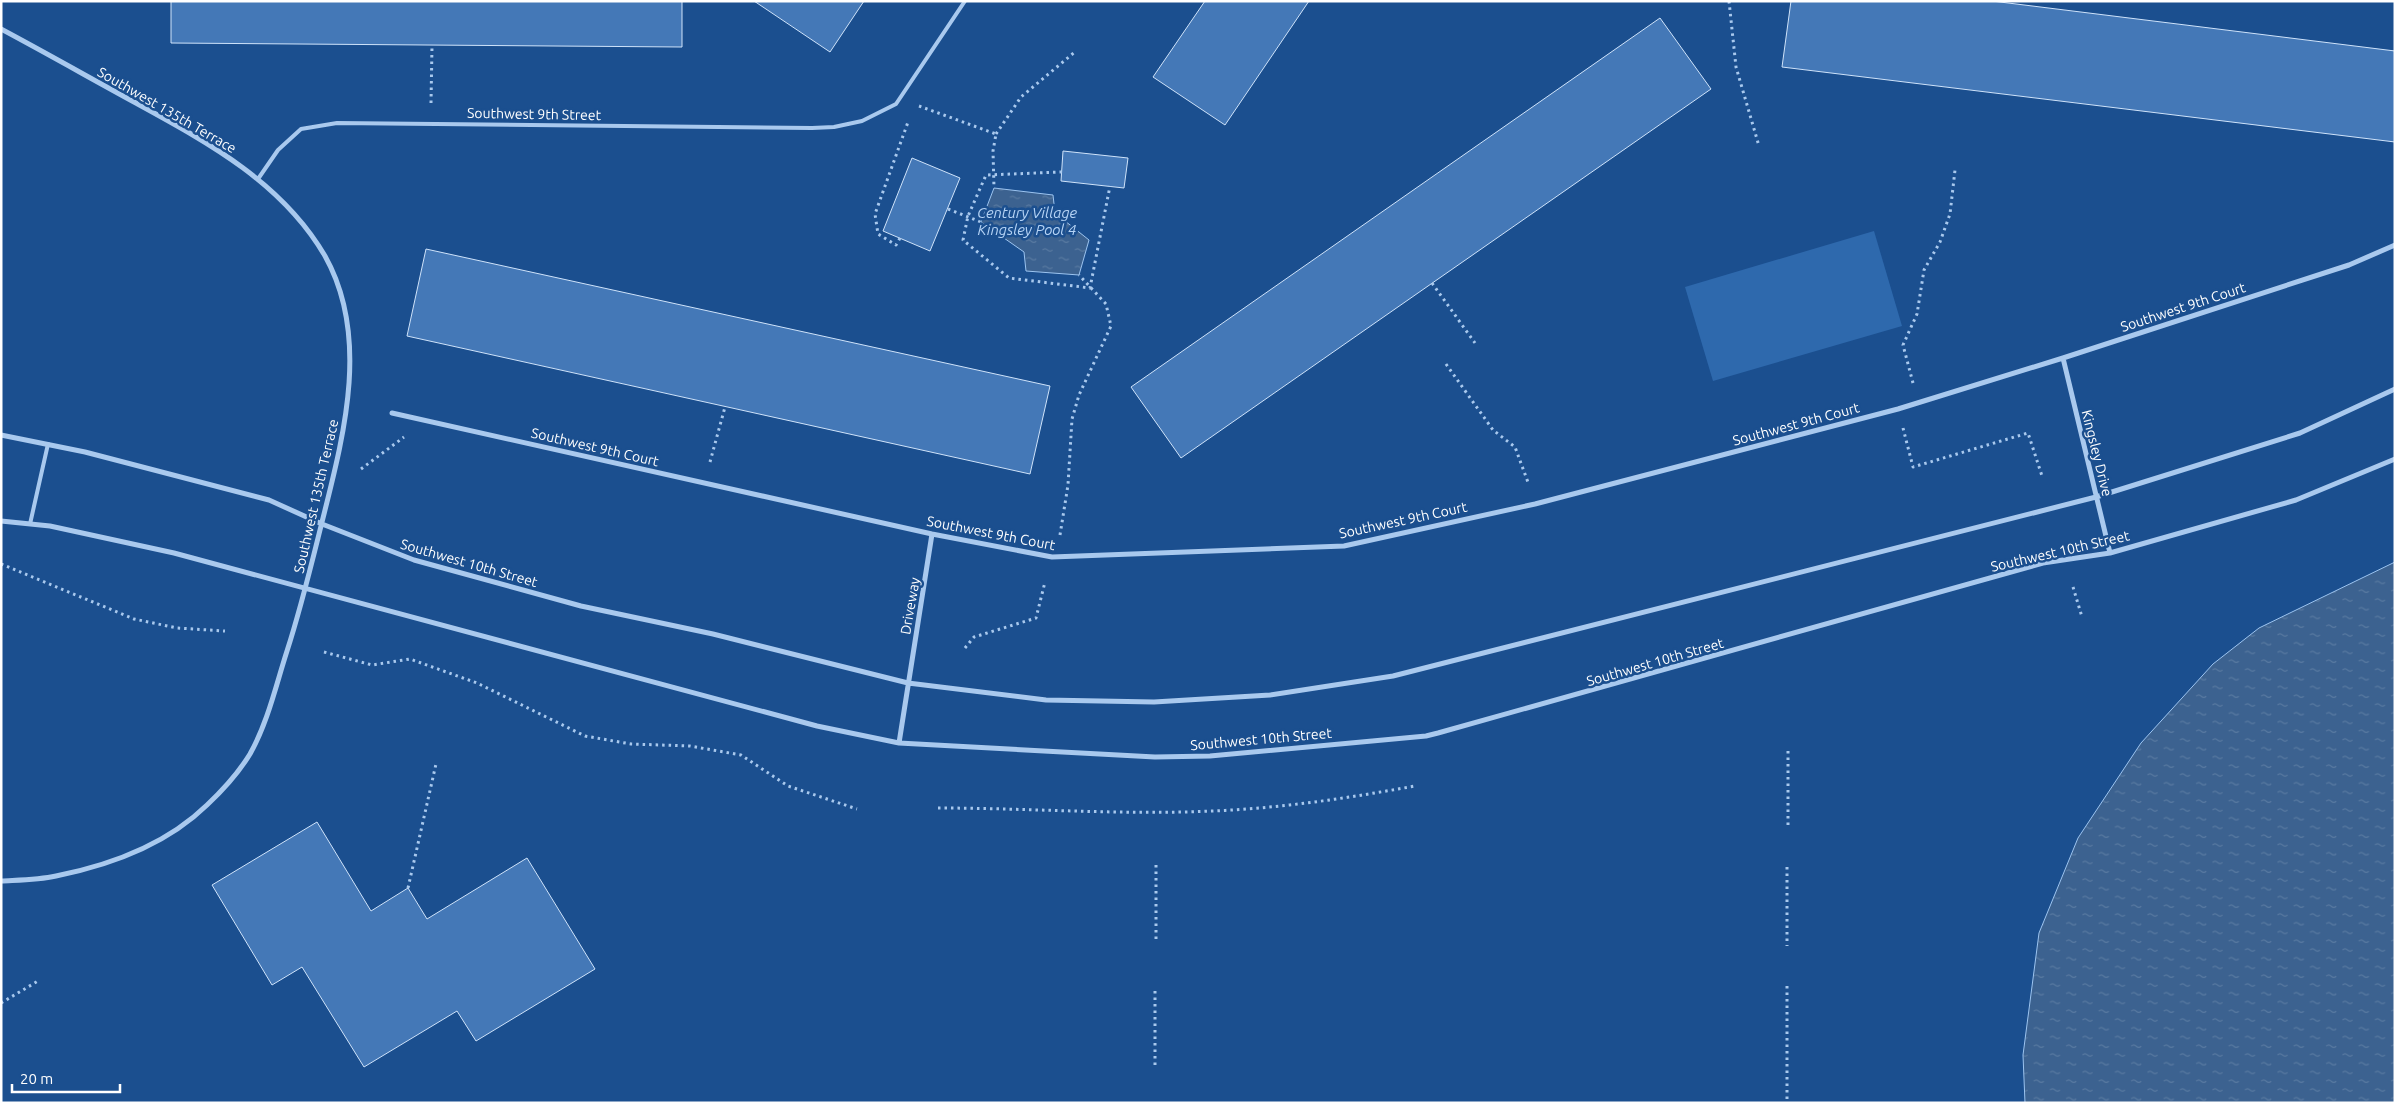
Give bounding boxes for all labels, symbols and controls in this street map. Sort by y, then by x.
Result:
street label: Southwest 135th Terrace [95,64,239,156]
street label: Southwest 9th Street [467,105,602,123]
water label: Century Village Kingsley Pool 4 [977,204,1078,238]
street label: Southwest 9th Court [2118,279,2248,335]
street label: Southwest 9th Court [1731,399,1862,449]
street label: Kingsley Drive [2078,408,2116,498]
street label: Southwest 135th Terrace [290,417,342,575]
street label: Southwest 9th Court [530,425,661,470]
street label: Southwest 9th Court [1337,499,1469,541]
street label: Southwest 9th Court [925,513,1057,553]
street label: Southwest 10th Street [1989,527,2131,575]
street label: Southwest 10th Street [399,536,540,590]
street label: Driveway [897,576,923,636]
street label: Southwest 10th Street [1585,635,1726,689]
street label: Southwest 10th Street [1190,725,1333,753]
scale bar [12,1062,120,1094]
text: 20 m [20,1070,53,1087]

